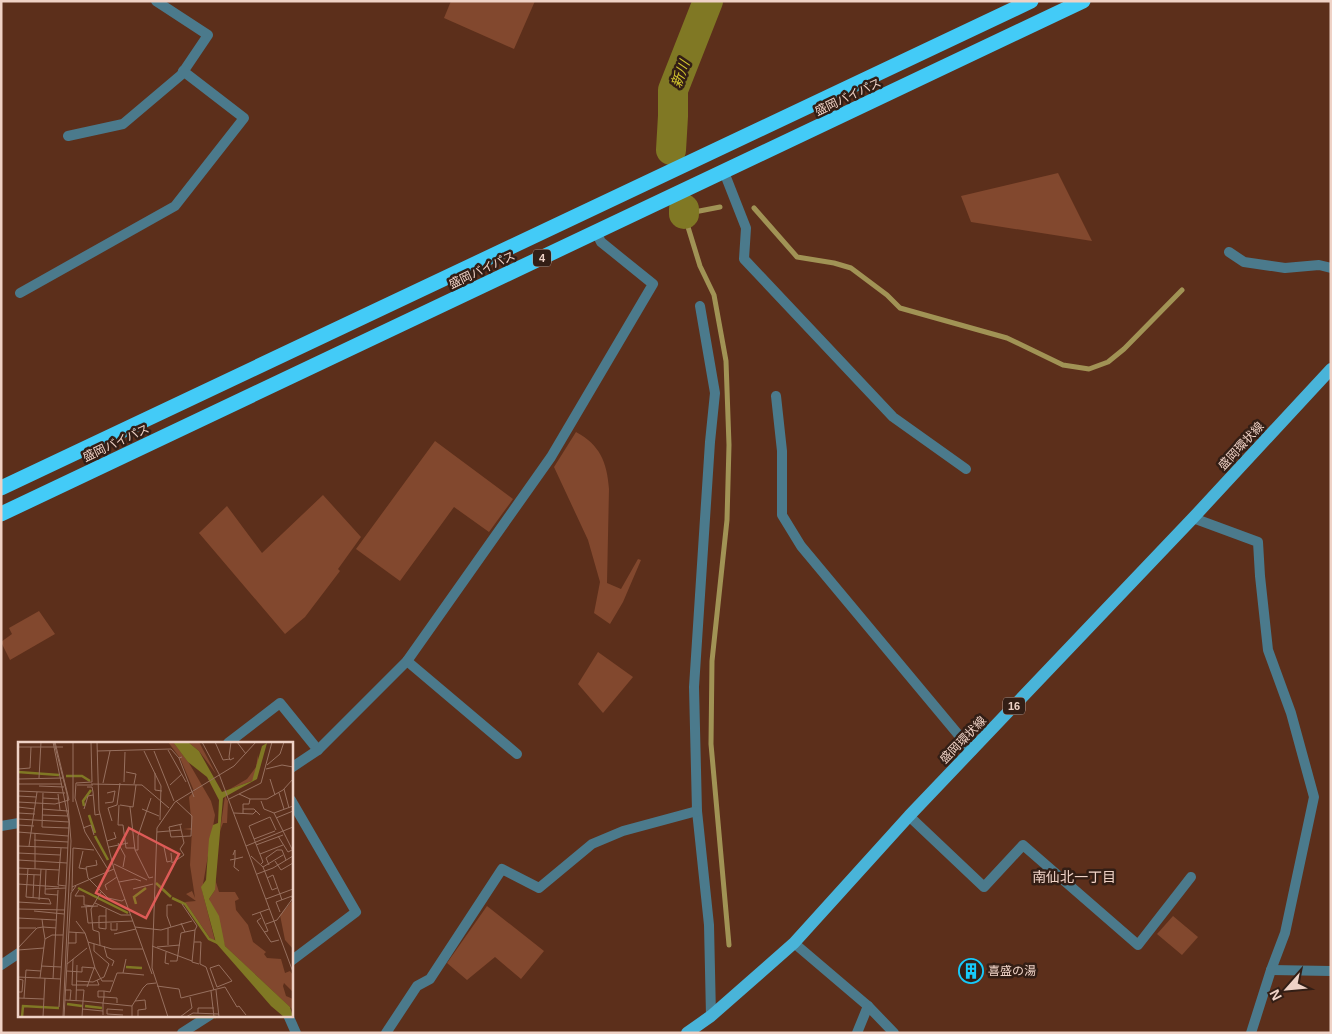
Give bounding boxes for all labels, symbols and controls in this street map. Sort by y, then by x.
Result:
water label: 新川 [668,56,693,90]
street label: 盛岡バイパス [813,75,883,119]
street label: 盛岡バイパス [447,248,517,292]
road number: 4 [533,250,551,266]
street label: 盛岡環状線 [1215,419,1267,473]
street label: 盛岡バイパス [81,421,151,465]
road number: 16 [1003,698,1025,714]
street label: 盛岡環状線 [937,714,989,766]
inset map [18,742,292,1016]
district label: 南仙北一丁目 [1032,869,1116,885]
building icon: 喜盛の湯 [958,958,984,984]
place label: 喜盛の湯 [988,964,1036,978]
north arrow [1262,964,1312,1014]
text: N [1266,987,1285,1003]

